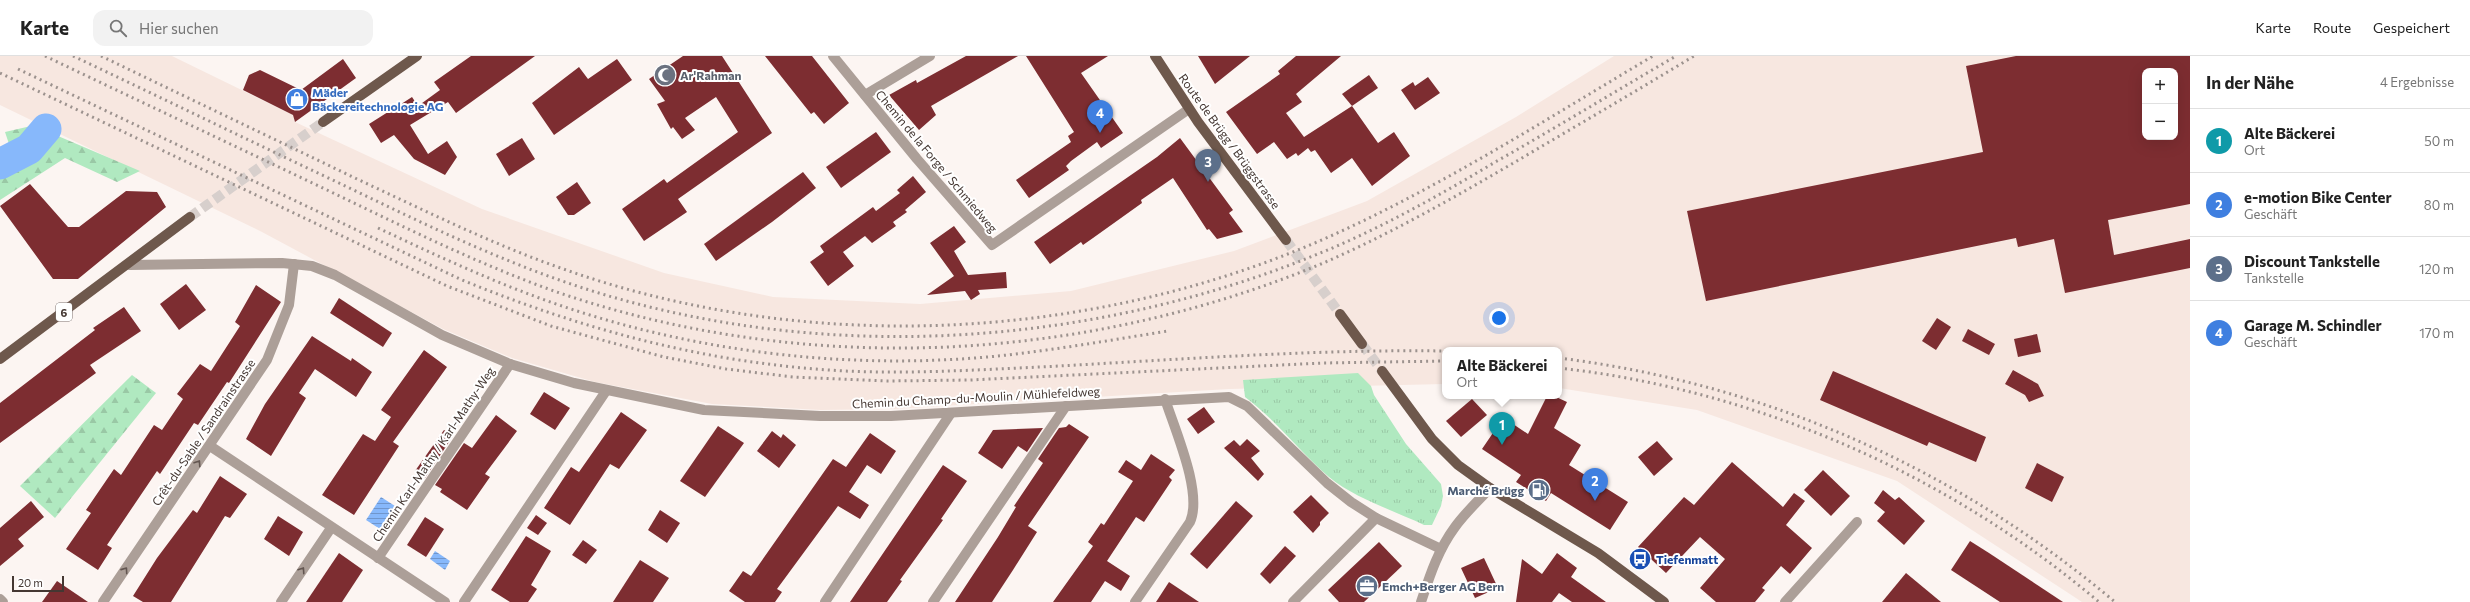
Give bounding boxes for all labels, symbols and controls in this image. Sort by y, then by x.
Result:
search box [93,10,373,46]
text: Karte [20,16,69,39]
icon: search [107,17,129,39]
text: Hier suchen [139,19,219,37]
text: Karte [2256,19,2291,36]
text: Route [2313,19,2351,36]
text: Gespeichert [2373,19,2450,36]
mosque icon: Ar'Rahman [652,62,678,88]
place label: Ar'Rahman [680,68,742,82]
map controls [2142,68,2178,140]
button: + [2142,68,2178,104]
street label: Route de Brügg / Brüggstrasse [1176,71,1284,211]
text: In der Nähe [2206,72,2294,93]
text: 4 Ergebnisse [2380,74,2454,90]
place label: Mäder Bäckereitechnologie AG [312,85,444,113]
shop icon: Mäder Bäckereitechnologie AG [284,86,310,112]
street label: Chemin de la Forge / Schmiedweg [873,87,1001,235]
pin: 4 [1087,100,1113,133]
button: − [2142,104,2178,140]
text: Alte Bäckerei [2244,124,2335,142]
text: 1 [2216,133,2222,149]
text: 50 m [2424,133,2454,149]
text: Ort [2244,142,2265,158]
pin: 3 [1195,149,1221,182]
text: e-motion Bike Center [2244,188,2392,206]
text: 2 [2215,197,2223,213]
text: 80 m [2424,197,2454,213]
text: Geschäft [2244,206,2297,222]
text: Discount Tankstelle [2244,252,2380,270]
text: 3 [2215,261,2223,277]
text: 120 m [2419,261,2454,277]
text: Tankstelle [2244,270,2304,286]
road number: 6 [56,303,72,321]
your location [1489,308,1509,328]
text: Garage M. Schindler [2244,316,2382,334]
text: 4 [2215,325,2223,341]
text: 170 m [2419,325,2454,341]
text: Geschäft [2244,334,2297,350]
popup [1442,347,1562,399]
street label: Crêt-du-Sable / Sandrainstrasse [149,356,257,508]
text: Alte Bäckerei [1456,356,1548,374]
street label: Chemin Karl-Mathy / Karl-Mathy-Weg [369,363,497,544]
text: Ort [1456,374,1478,390]
street label: Chemin du Champ-du-Moulin / Mühlefeldweg [852,383,1101,410]
pin: 1 [1489,412,1515,445]
one-way arrow [194,460,201,467]
pin: 2 [1582,468,1608,501]
fuel station icon: Marché Brügg [1526,477,1552,503]
place label: Marché Brügg [1447,483,1524,497]
bus stop icon: Tiefenmatt [1627,546,1653,572]
place label: Tiefenmatt [1656,552,1718,566]
one-way arrow [120,567,128,574]
one-way arrow [298,567,305,574]
office icon: Emch+Berger AG Bern [1354,573,1380,599]
scale bar [12,574,64,593]
text: 20 m [18,576,43,589]
place label: Emch+Berger AG Bern [1382,579,1504,593]

